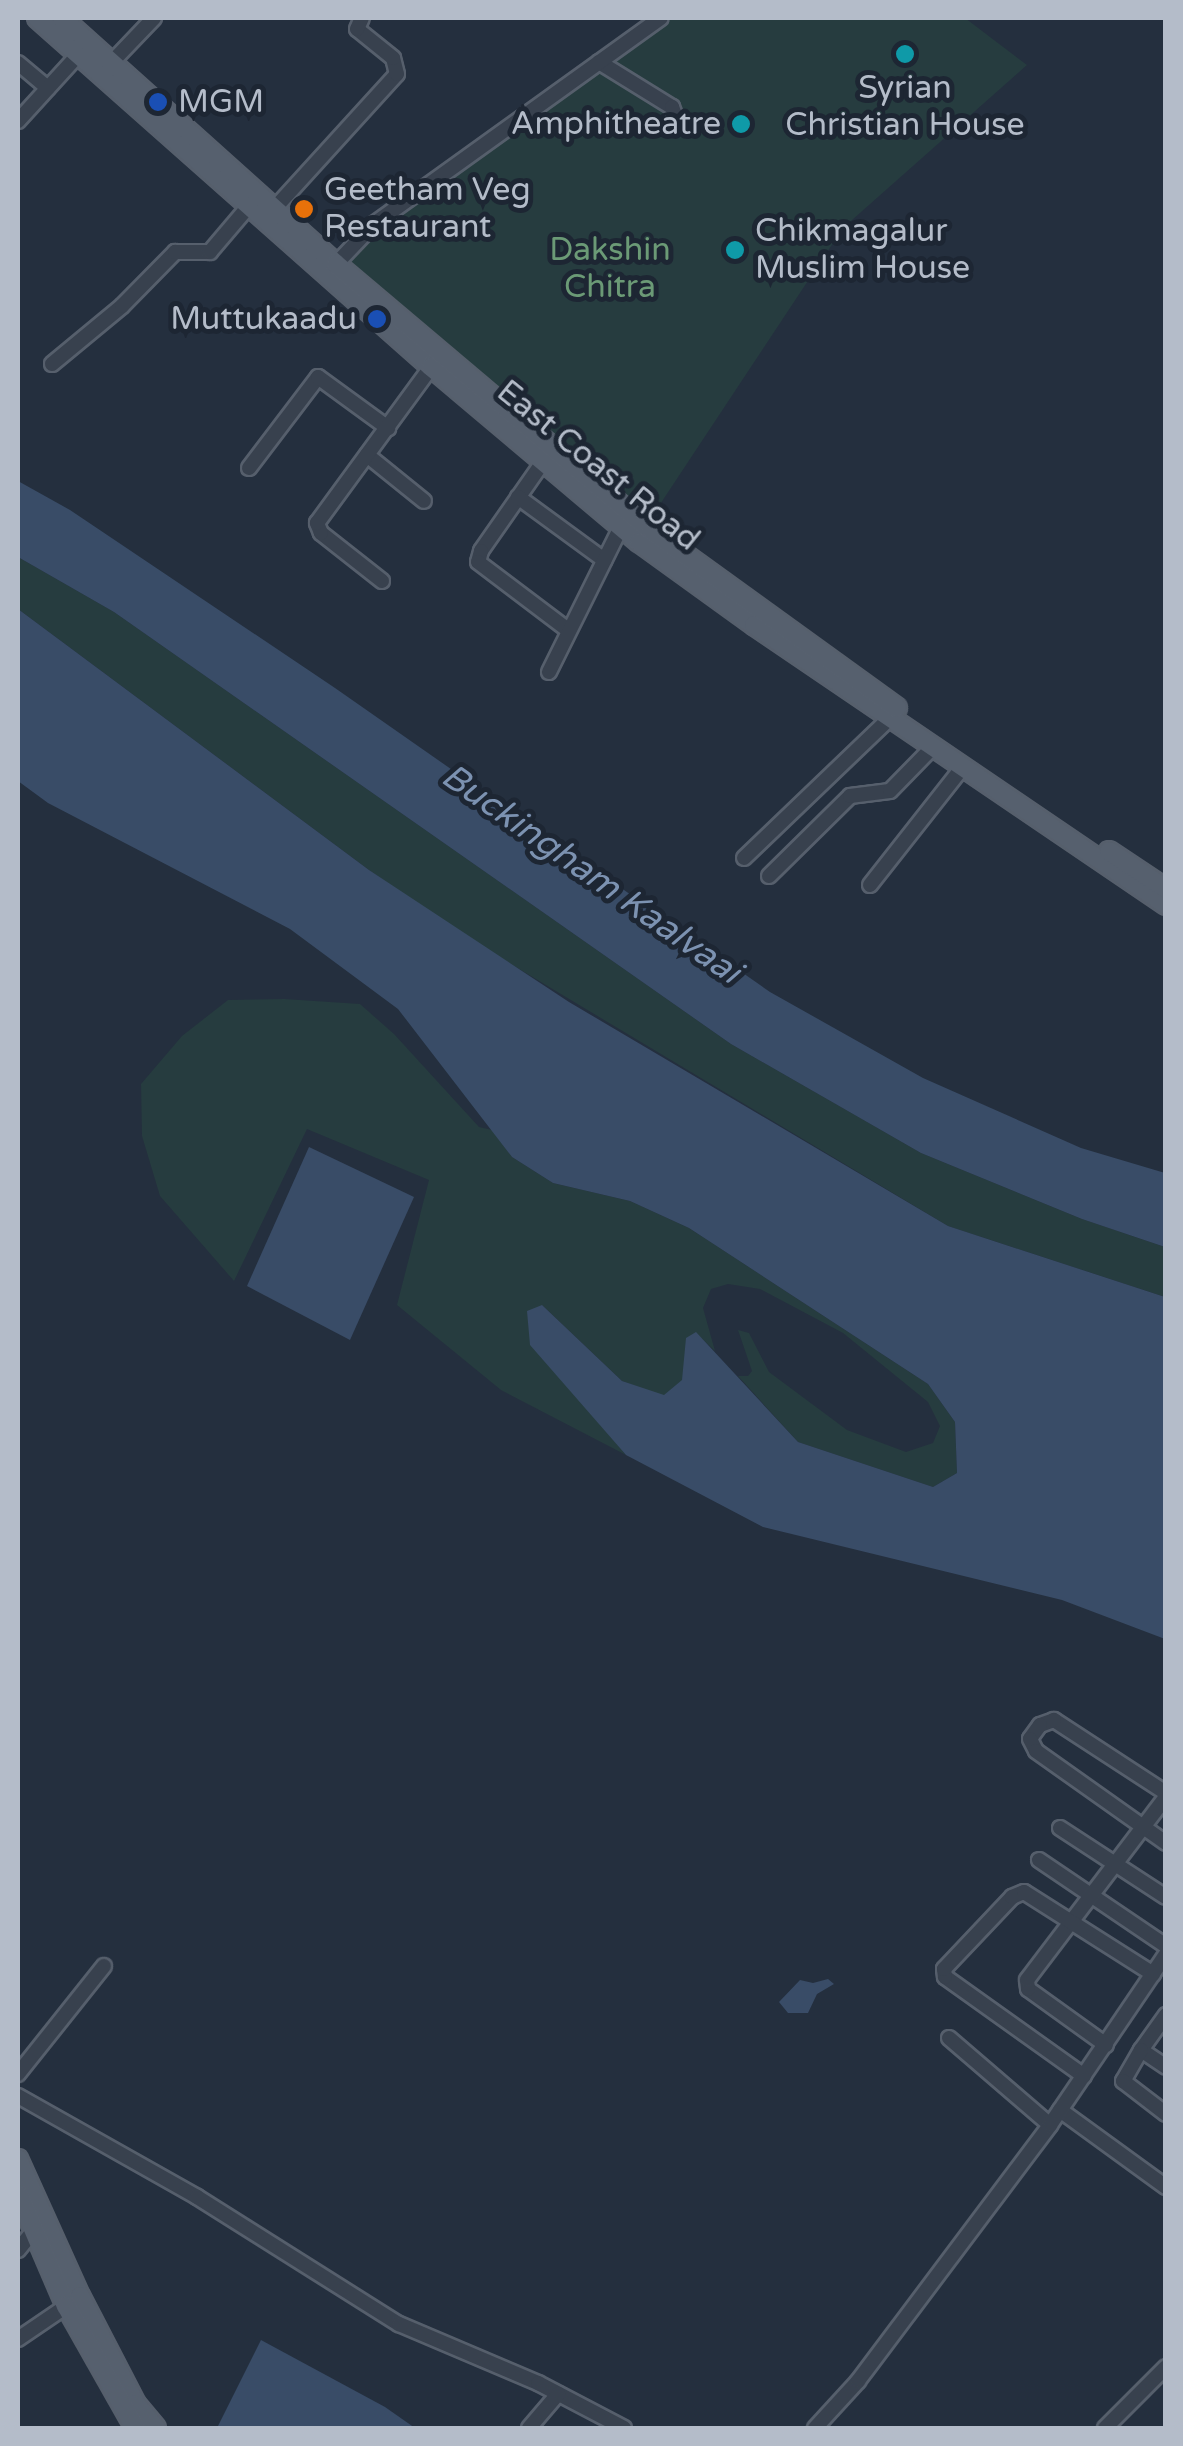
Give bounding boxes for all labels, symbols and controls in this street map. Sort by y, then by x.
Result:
marker: Syrian Christian House [894,43,916,65]
place label: Syrian Christian House [785,70,1025,145]
place label: MGM [178,83,264,121]
marker: MGM [147,91,169,113]
place label: Amphitheatre [511,105,721,143]
marker: Amphitheatre [730,113,752,135]
place label: Geetham Veg Restaurant [324,172,531,247]
marker: Geetham Veg Restaurant [293,198,315,220]
place label: Chikmagalur Muslim House [755,213,970,288]
park label: Dakshin Chitra [549,232,671,307]
marker: Chikmagalur Muslim House [724,239,746,261]
place label: Muttukaadu [170,300,357,338]
marker: Muttukaadu [366,308,388,330]
street label: East Coast Road [489,373,707,559]
water label: Buckingham Kaalvaai [433,755,749,993]

